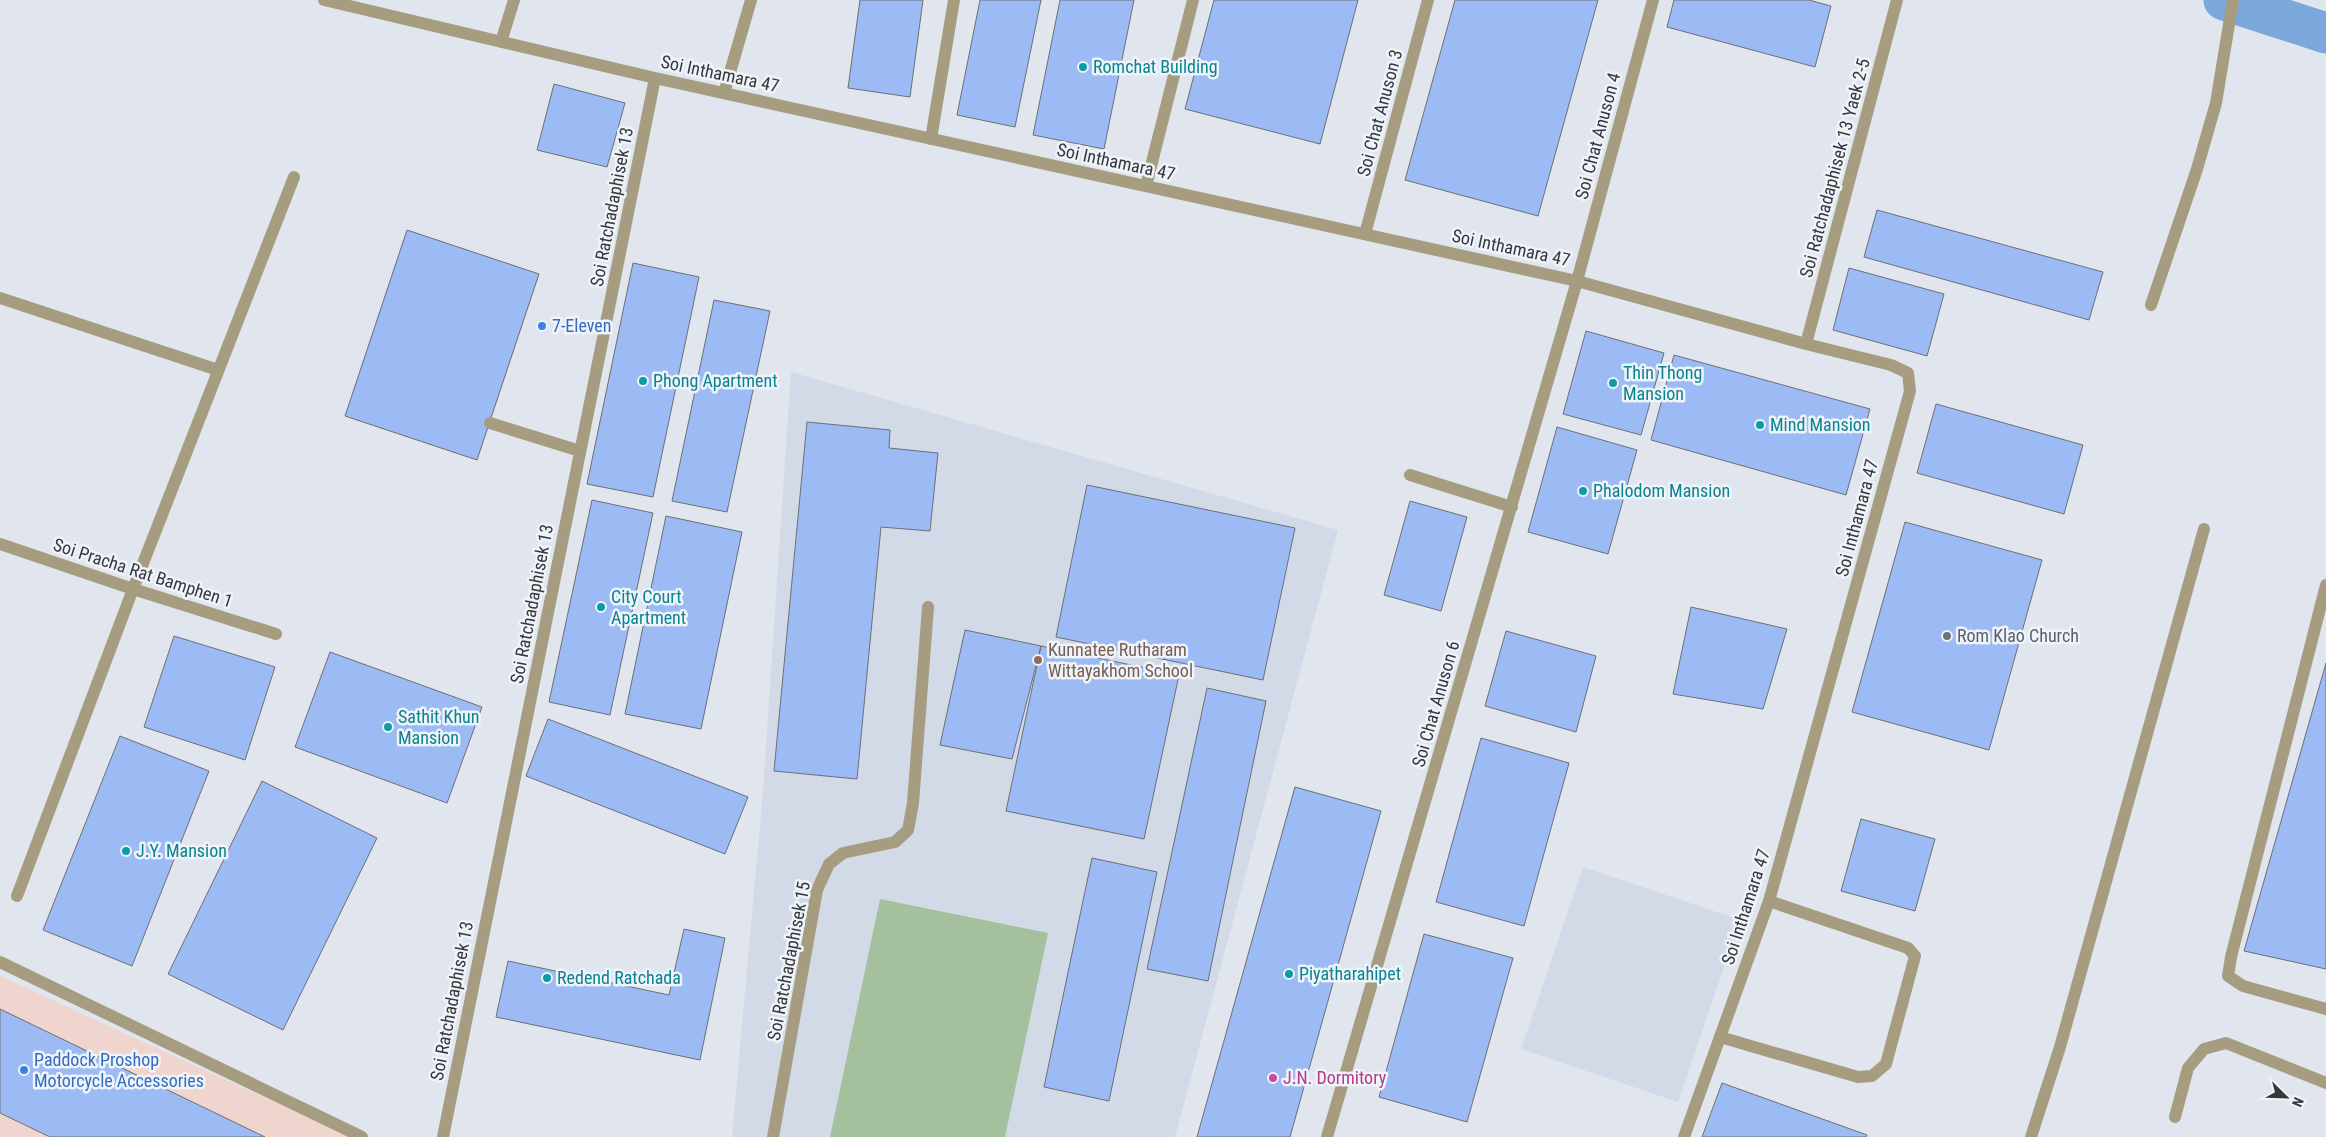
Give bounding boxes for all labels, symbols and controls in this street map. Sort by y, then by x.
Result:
street label: Soi Chat Anuson 3 [1353,47,1407,179]
street label: Soi Inthamara 47 [659,51,781,96]
place label: Romchat Building [1093,56,1218,77]
street label: Soi Ratchadaphisek 13 Yaek 2-5 [1795,56,1874,280]
marker: Romchat Building [1077,61,1089,73]
street label: Soi Chat Anuson 4 [1571,70,1625,202]
street label: Soi Ratchadaphisek 13 [586,126,637,288]
street label: Soi Inthamara 47 [1055,139,1177,184]
street label: Soi Inthamara 47 [1450,225,1572,270]
place label: 7-Eleven [552,315,612,336]
marker: 7-Eleven [536,320,548,332]
place label: Thin Thong Mansion [1623,362,1702,404]
place label: Phong Apartment [653,370,778,391]
marker: Phong Apartment [637,375,649,387]
marker: Thin Thong Mansion [1607,377,1619,389]
place label: Mind Mansion [1770,414,1871,435]
marker: Mind Mansion [1754,419,1766,431]
street label: Soi Inthamara 47 [1831,457,1882,579]
place label: Phalodom Mansion [1593,480,1730,501]
marker: Phalodom Mansion [1577,485,1589,497]
street label: Soi Ratchadaphisek 13 [506,523,557,685]
street label: Soi Pracha Rat Bamphen 1 [51,534,236,611]
place label: City Court Apartment [611,586,686,628]
marker: City Court Apartment [595,601,607,613]
place label: Rom Klao Church [1957,625,2079,646]
marker: Rom Klao Church [1941,630,1953,642]
street label: Soi Chat Anuson 6 [1407,638,1464,769]
place label: Kunnatee Rutharam Wittayakhom School [1048,639,1193,681]
marker: Kunnatee Rutharam Wittayakhom School [1032,654,1044,666]
place label: Sathit Khun Mansion [398,706,480,748]
marker: Sathit Khun Mansion [382,721,394,733]
place label: J.Y. Mansion [136,840,227,861]
marker: J.Y. Mansion [120,845,132,857]
street label: Soi Inthamara 47 [1717,846,1774,967]
street label: Soi Ratchadaphisek 15 [763,879,814,1042]
street label: Soi Ratchadaphisek 13 [426,920,477,1082]
place label: Piyatharahipet [1299,963,1401,984]
place label: Redend Ratchada [557,967,681,988]
marker: Piyatharahipet [1283,968,1295,980]
marker: Redend Ratchada [541,972,553,984]
place label: Paddock Proshop Motorcycle Accessories [34,1049,204,1091]
marker: Paddock Proshop Motorcycle Accessories [18,1064,30,1076]
place label: J.N. Dormitory [1283,1067,1387,1088]
marker: J.N. Dormitory [1267,1072,1279,1084]
north arrow [2261,1072,2311,1122]
text: N [2289,1095,2307,1109]

